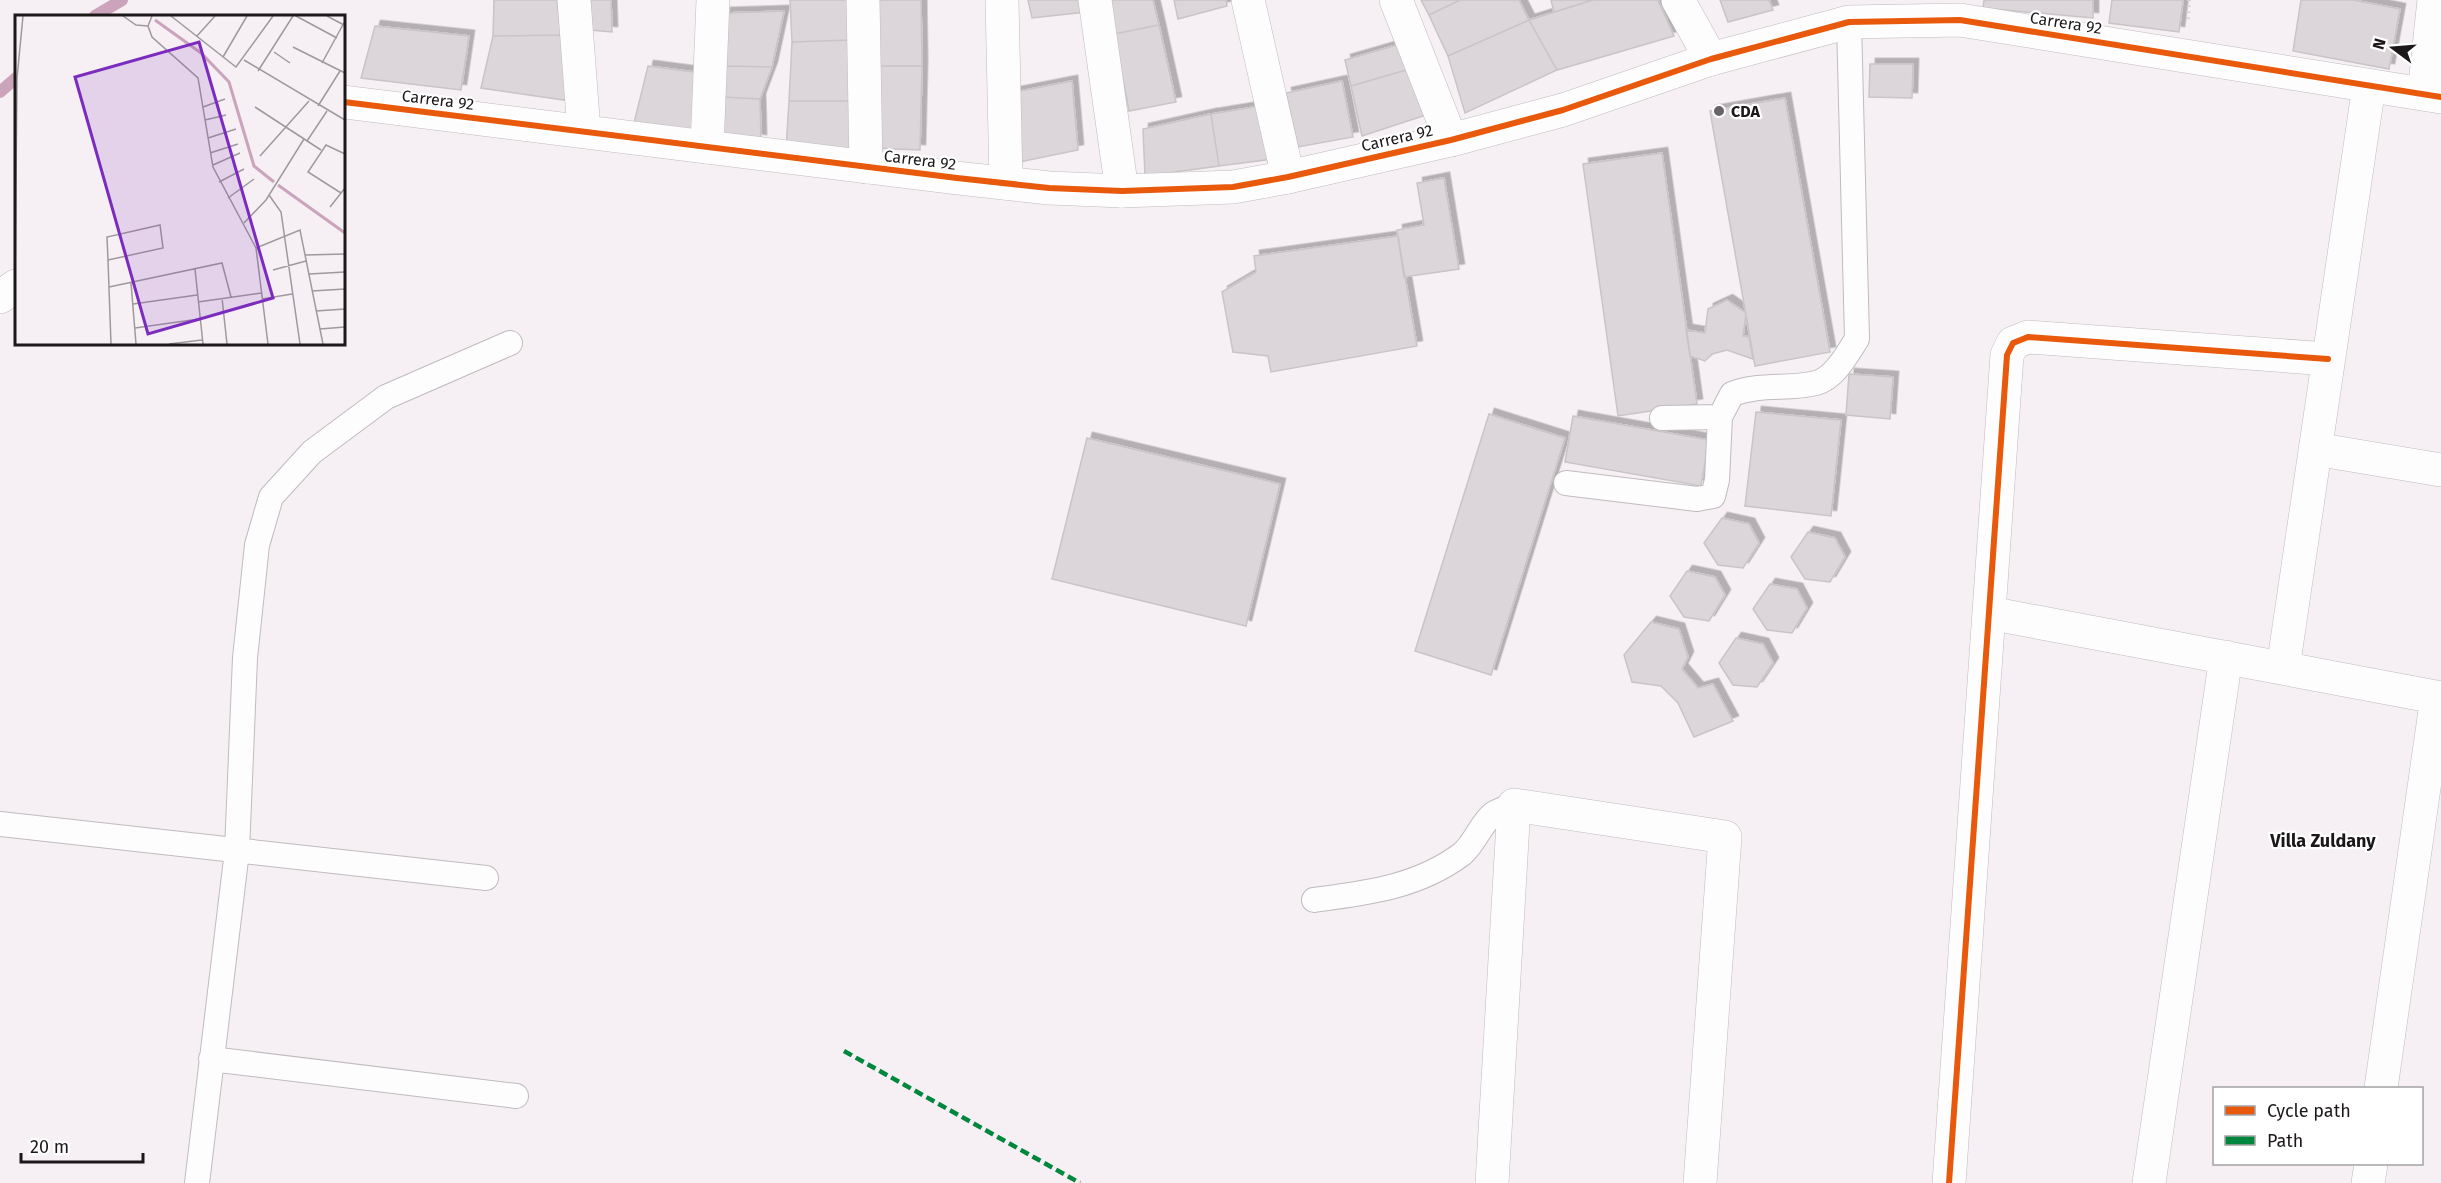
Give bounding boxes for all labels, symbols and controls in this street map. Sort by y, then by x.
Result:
street label: Carrera 92 [2029,8,2103,38]
inset map [15,15,345,345]
north arrow [2363,18,2423,78]
text: N [2368,36,2390,52]
street label: Carrera 92 [401,86,475,114]
place label: CDA [1731,102,1760,121]
marker: CDA [1712,104,1726,118]
street label: Carrera 92 [1359,121,1435,155]
street label: Carrera 92 [883,146,957,174]
district label: Villa Zuldany [2269,830,2376,852]
legend [2213,1087,2423,1165]
text: Cycle path [2267,1100,2351,1122]
scale bar [21,1126,142,1164]
text: Path [2267,1130,2303,1152]
text: 20 m [30,1136,69,1158]

